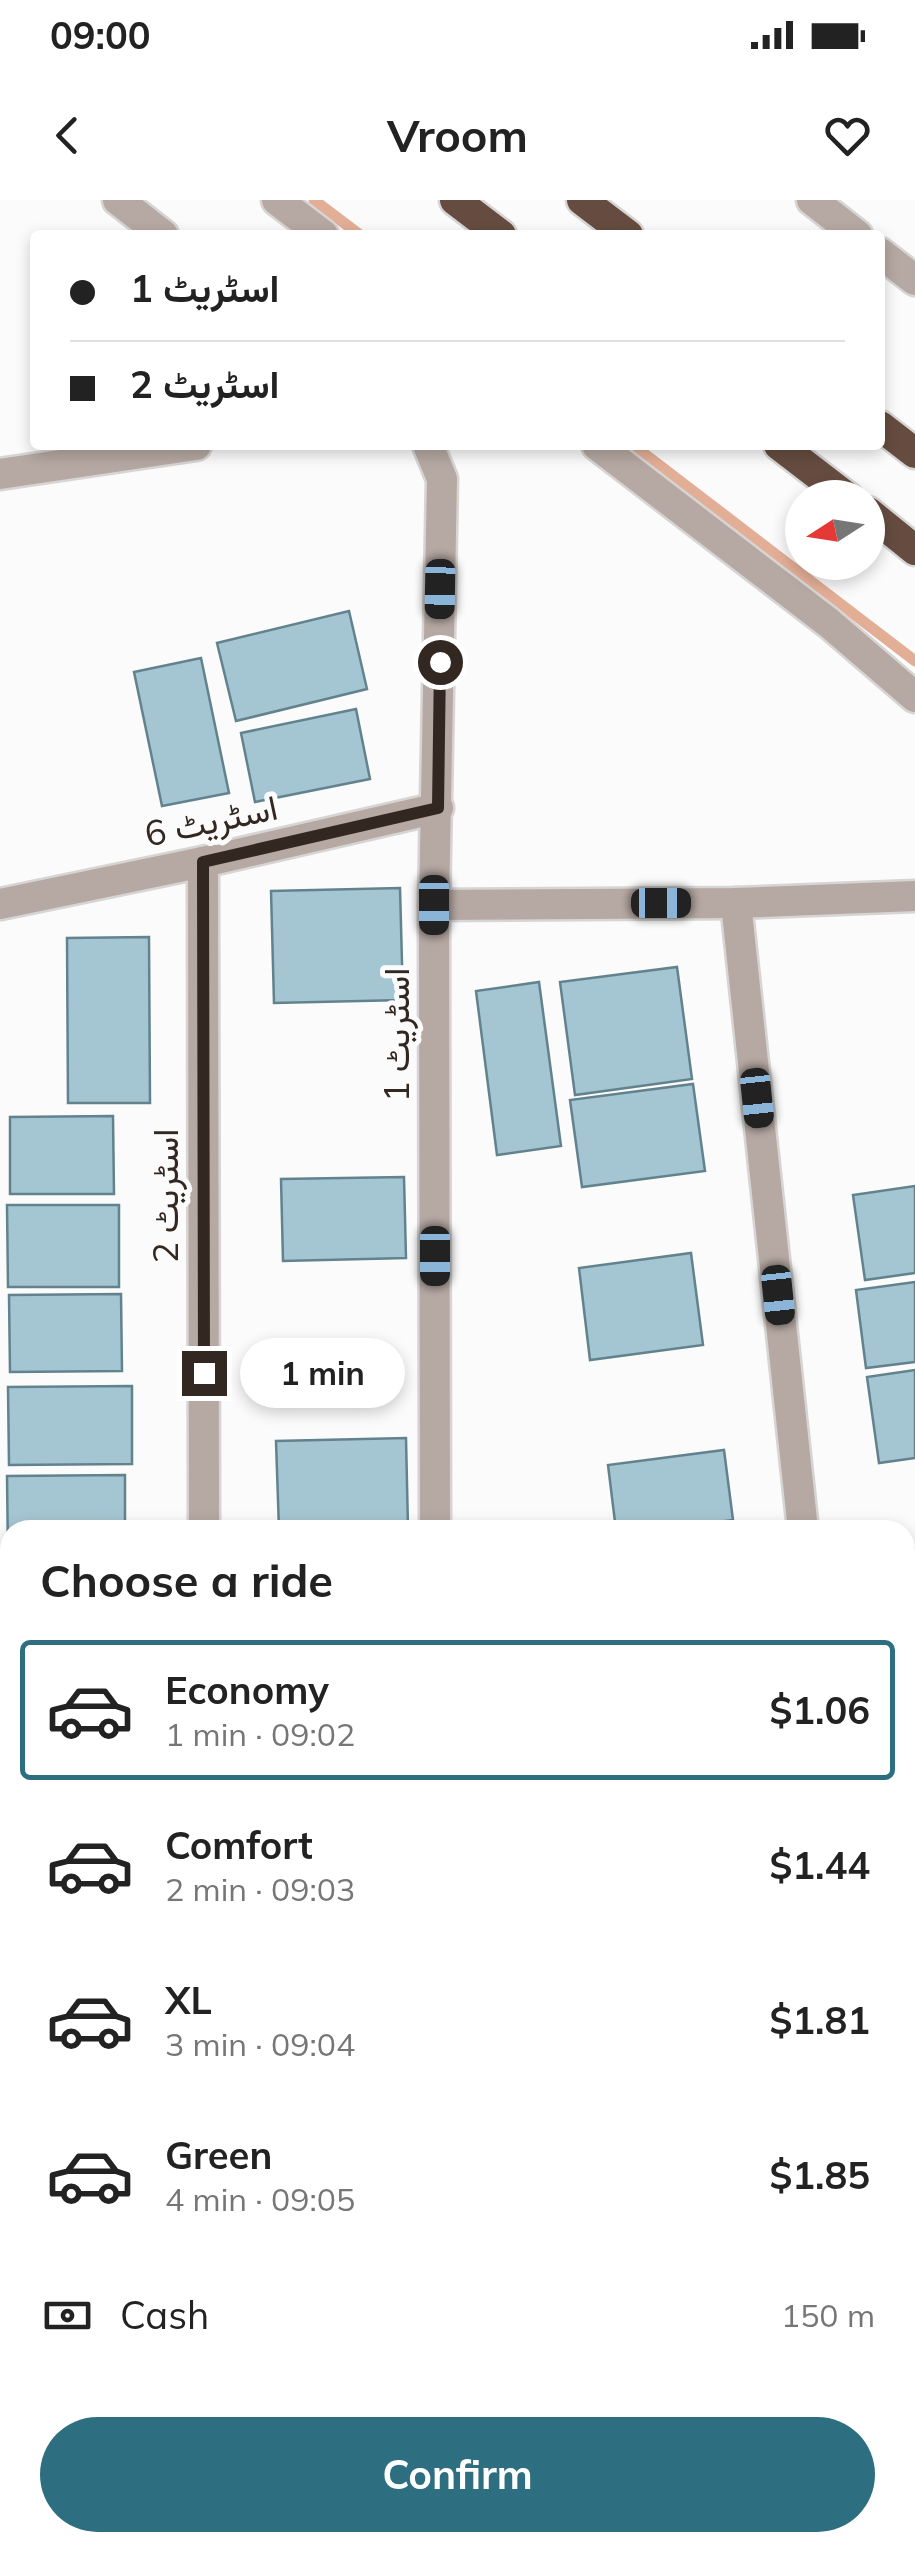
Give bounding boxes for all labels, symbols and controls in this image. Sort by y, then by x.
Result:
text: 09:00 [50,11,151,59]
text: Vroom [387,107,528,163]
icon: back [40,108,95,163]
icon: heart [820,108,875,163]
text: اسٹریٹ 1 [130,264,279,312]
text: اسٹریٹ 2 [130,360,279,408]
north arrow [785,480,885,580]
map controls [785,480,885,580]
car [424,559,456,619]
route start [418,640,463,685]
street label: اسٹریٹ 6 [140,785,281,857]
car [419,875,449,935]
car [631,888,691,918]
street label: اسٹریٹ 1 [374,968,419,1102]
car [739,1067,775,1129]
street label: اسٹریٹ 2 [143,1129,188,1263]
car [420,1226,450,1286]
car [760,1264,796,1326]
callout: 1 min [239,1338,404,1408]
route end [182,1351,227,1396]
text: 1 min [280,1353,365,1393]
text: Choose a ride [40,1552,333,1608]
icon: car [45,1665,135,1755]
text: Economy [165,1666,329,1714]
text: $1.06 [769,1686,870,1734]
text: 1 min · 09:02 [165,1714,355,1754]
icon: car [45,1820,135,1910]
text: Comfort [165,1821,313,1869]
text: $1.44 [769,1841,870,1889]
text: 2 min · 09:03 [165,1869,355,1909]
icon: car [45,1975,135,2065]
text: XL [165,1976,212,2024]
text: $1.81 [769,1996,870,2044]
text: 3 min · 09:04 [165,2024,355,2064]
icon: car [45,2130,135,2220]
text: Green [165,2131,272,2179]
text: $1.85 [769,2151,870,2199]
text: 4 min · 09:05 [165,2179,355,2219]
icon: cash [40,2288,95,2343]
text: Cash [120,2291,209,2339]
text: 150 m [781,2295,875,2335]
button: Confirm [40,2417,875,2532]

